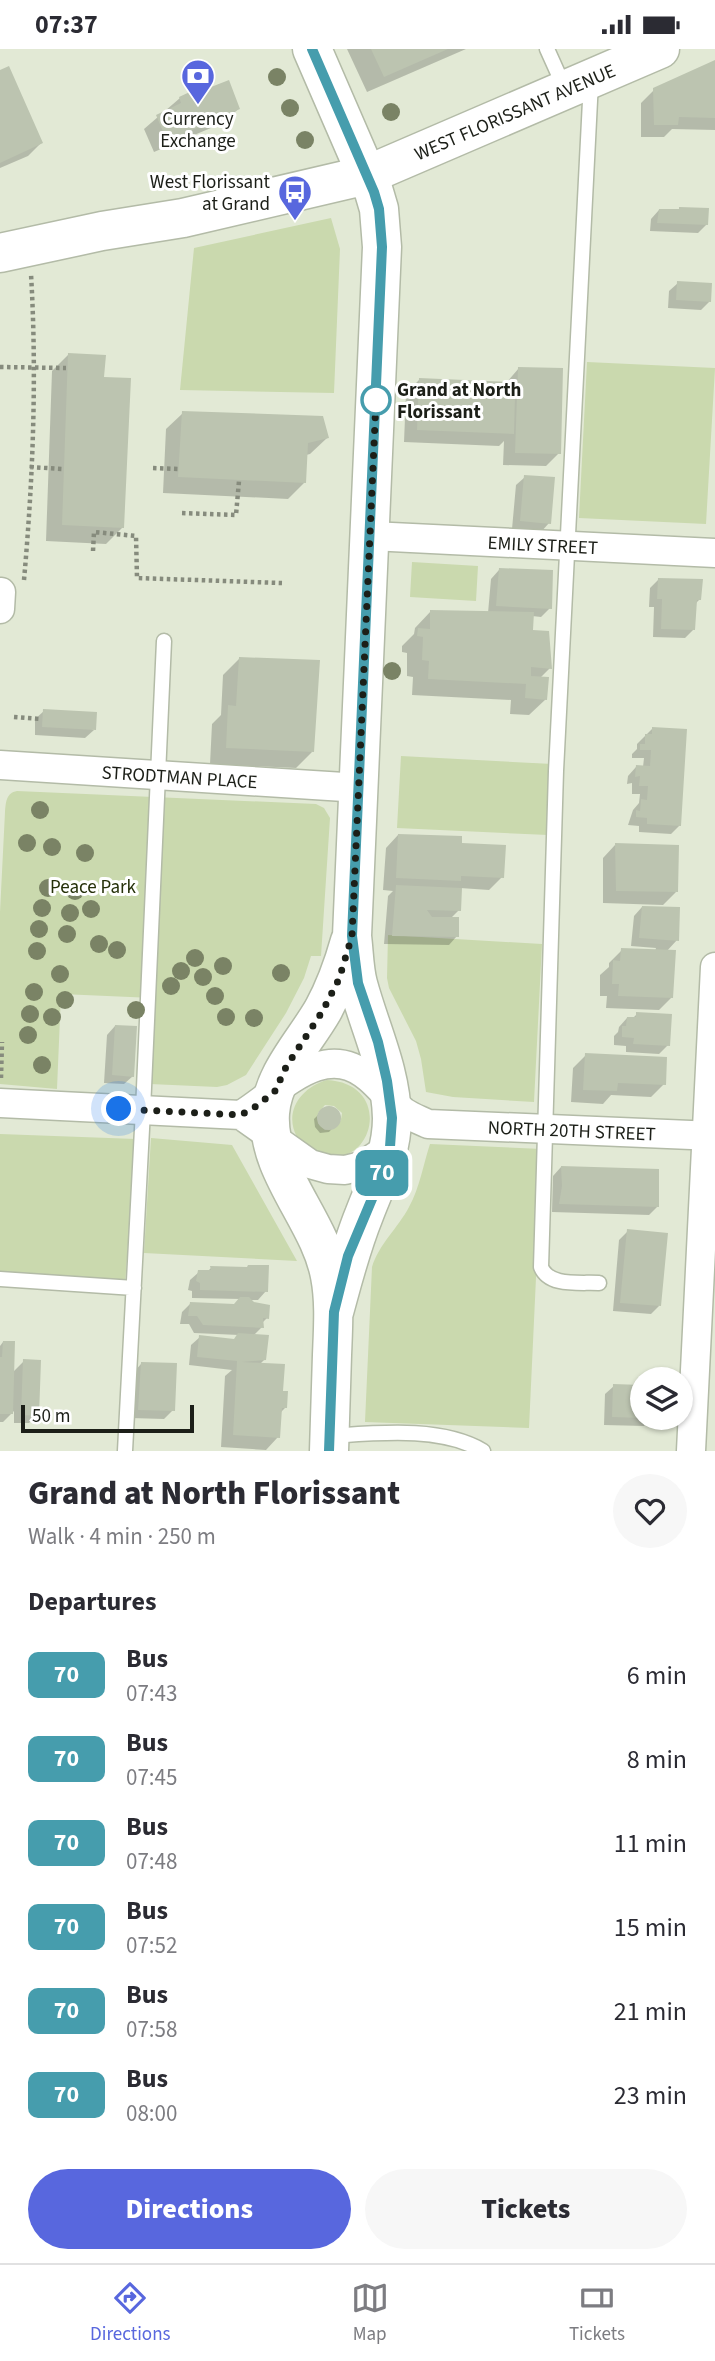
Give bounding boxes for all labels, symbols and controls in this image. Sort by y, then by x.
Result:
text: 07:37 [35,6,98,43]
bank icon: Currency Exchange [179,57,217,106]
street label: WEST FLORISSANT AVENUE [410,58,620,168]
place label: Currency Exchange [160,106,236,155]
place label: West Florissant at Grand [150,169,271,218]
bus stop icon: West Florissant at Grand [276,173,314,222]
place label: Grand at North Florissant [397,377,521,426]
marker: Grand at North Florissant [361,385,391,415]
street label: EMILY STREET [487,530,599,562]
street label: STRODTMAN PLACE [101,760,258,796]
park label: Peace Park [50,874,137,901]
your location [101,1091,136,1126]
street label: NORTH 20TH STREET [487,1115,656,1149]
line badge: 70 [350,1150,414,1196]
text: 70 [369,1155,395,1190]
map controls [630,1367,693,1430]
button: layers [630,1367,693,1430]
scale bar [21,1402,194,1434]
text: 50 m [32,1403,70,1430]
text: Grand at North Florissant [28,1470,400,1517]
button: heart [613,1474,687,1548]
text: Walk · 4 min · 250 m [28,1520,216,1553]
text: Departures [28,1583,156,1620]
text: Bus [126,1640,168,1677]
text: 70 [54,1657,79,1692]
text: 6 min [627,1657,687,1694]
text: 07:43 [126,1677,177,1710]
text: Bus [126,1724,168,1761]
text: 70 [54,1741,79,1776]
text: 8 min [627,1741,687,1778]
text: 07:45 [126,1761,177,1794]
text: Bus [126,1808,168,1845]
text: 70 [54,1825,79,1860]
text: 11 min [614,1825,687,1862]
text: 07:48 [126,1845,177,1878]
text: Bus [126,1892,168,1929]
text: 70 [54,1909,79,1944]
text: 15 min [614,1909,687,1946]
text: 07:52 [126,1929,177,1962]
text: Bus [126,1976,168,2013]
text: 70 [54,1993,79,2028]
text: 21 min [614,1993,687,2030]
text: 07:58 [126,2013,177,2046]
text: Bus [126,2060,168,2097]
text: 70 [54,2077,79,2112]
text: 23 min [614,2077,687,2114]
text: 08:00 [126,2097,177,2130]
button: Directions [28,2169,351,2249]
button: Tickets [365,2169,687,2249]
tab: Directions [90,2279,171,2348]
tab: Map [351,2279,389,2348]
tab: Tickets [569,2279,625,2348]

